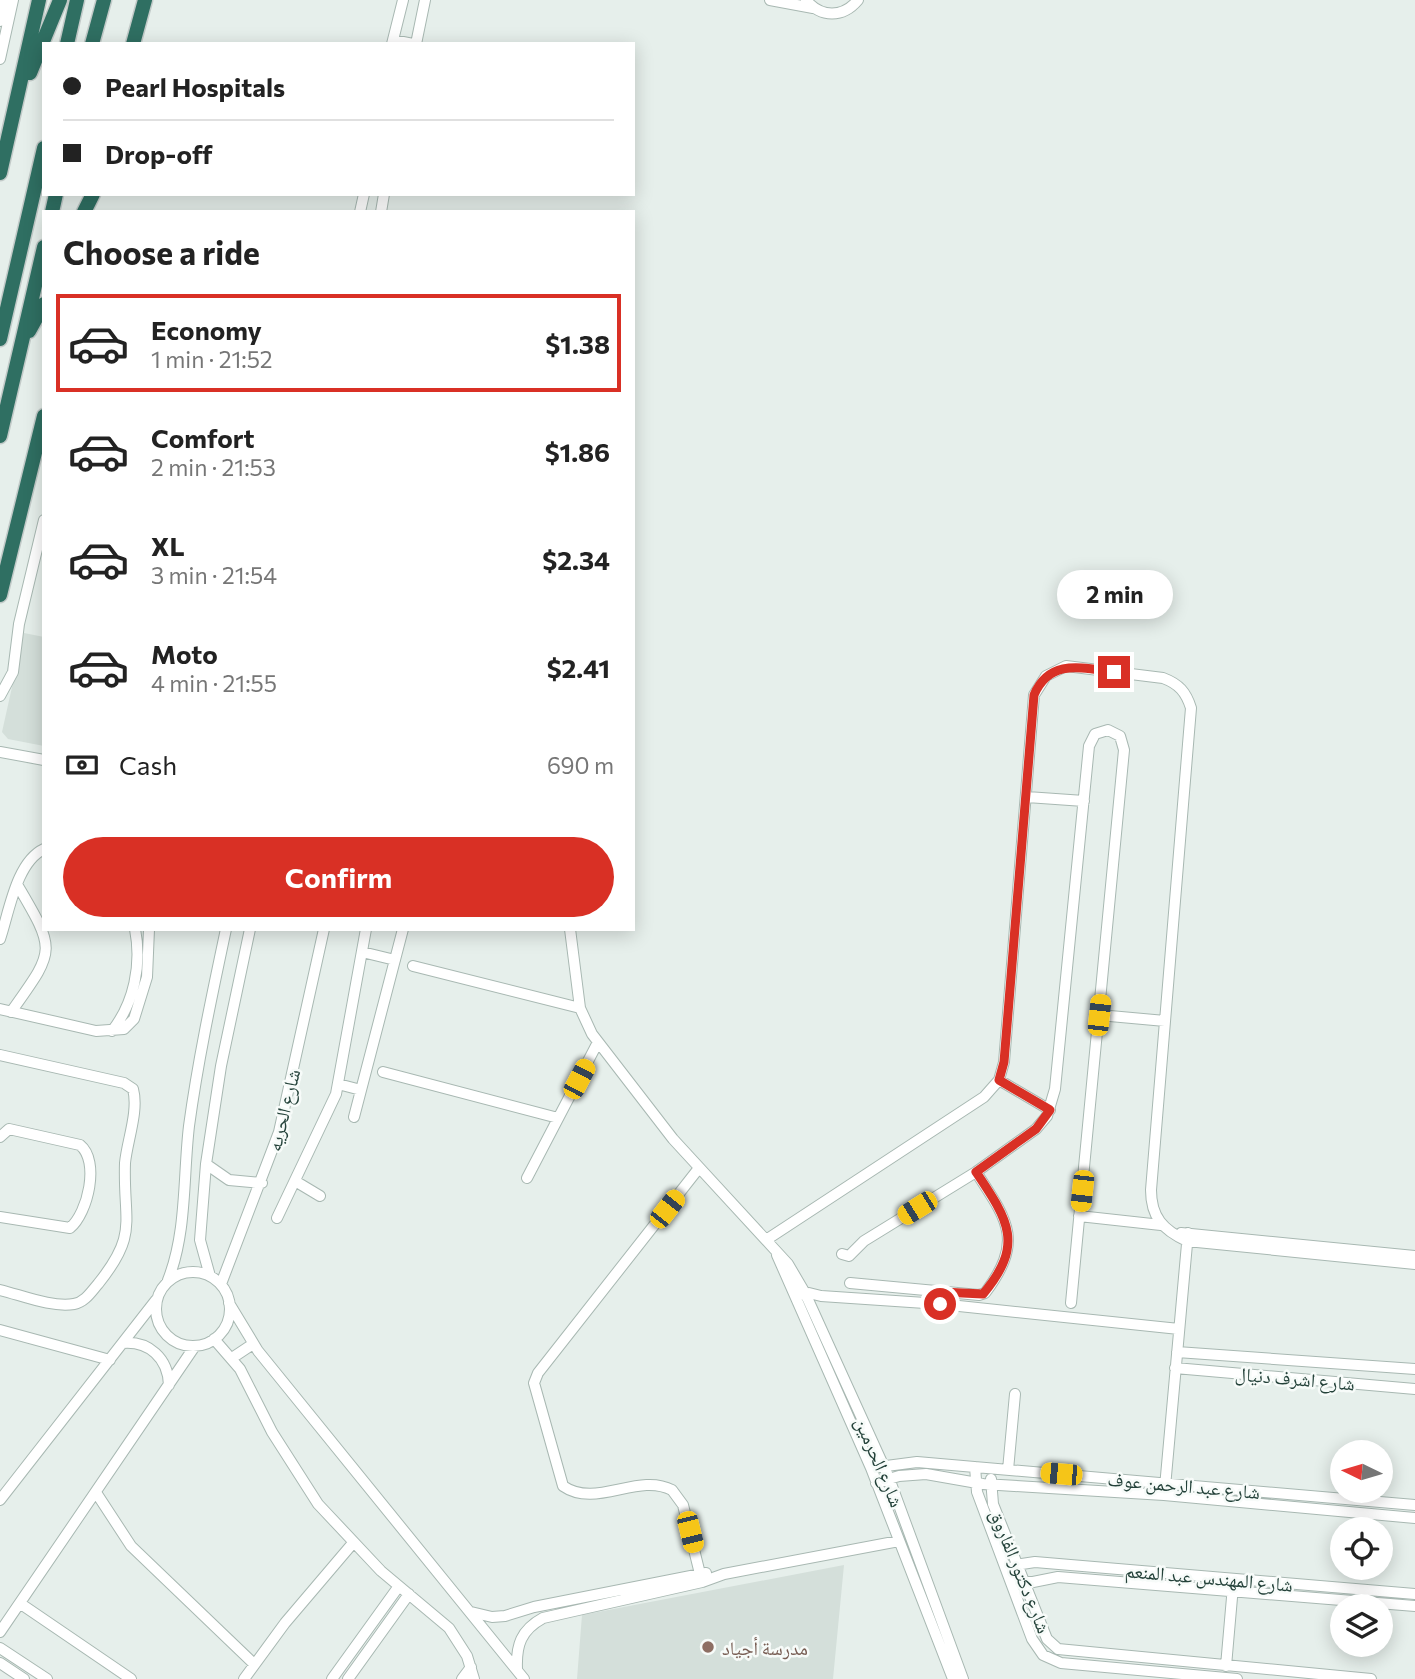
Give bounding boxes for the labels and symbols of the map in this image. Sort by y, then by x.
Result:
callout: 2 min [1056,570,1172,620]
route end [1098,656,1130,688]
car [1087,993,1112,1037]
car [560,1056,599,1102]
street label: شارع الحريه [262,1067,305,1154]
car [1070,1169,1095,1213]
car [646,1186,689,1232]
car [894,1188,941,1228]
route start [924,1288,956,1320]
street label: شارع اشرف دنيال [1234,1361,1356,1396]
street label: شارع الحرمين [850,1414,909,1511]
north arrow [1330,1440,1393,1503]
car [1040,1462,1083,1486]
street label: شارع عبد الرحمن عوف [1107,1467,1261,1504]
street label: شارع دكتور الفاروق [985,1506,1056,1637]
car [675,1509,706,1555]
street label: شارع المهندس عبد المنعم [1124,1558,1294,1598]
place label: مدرسة أجياد [722,1636,808,1660]
marker: مدرسة أجياد [700,1639,716,1655]

